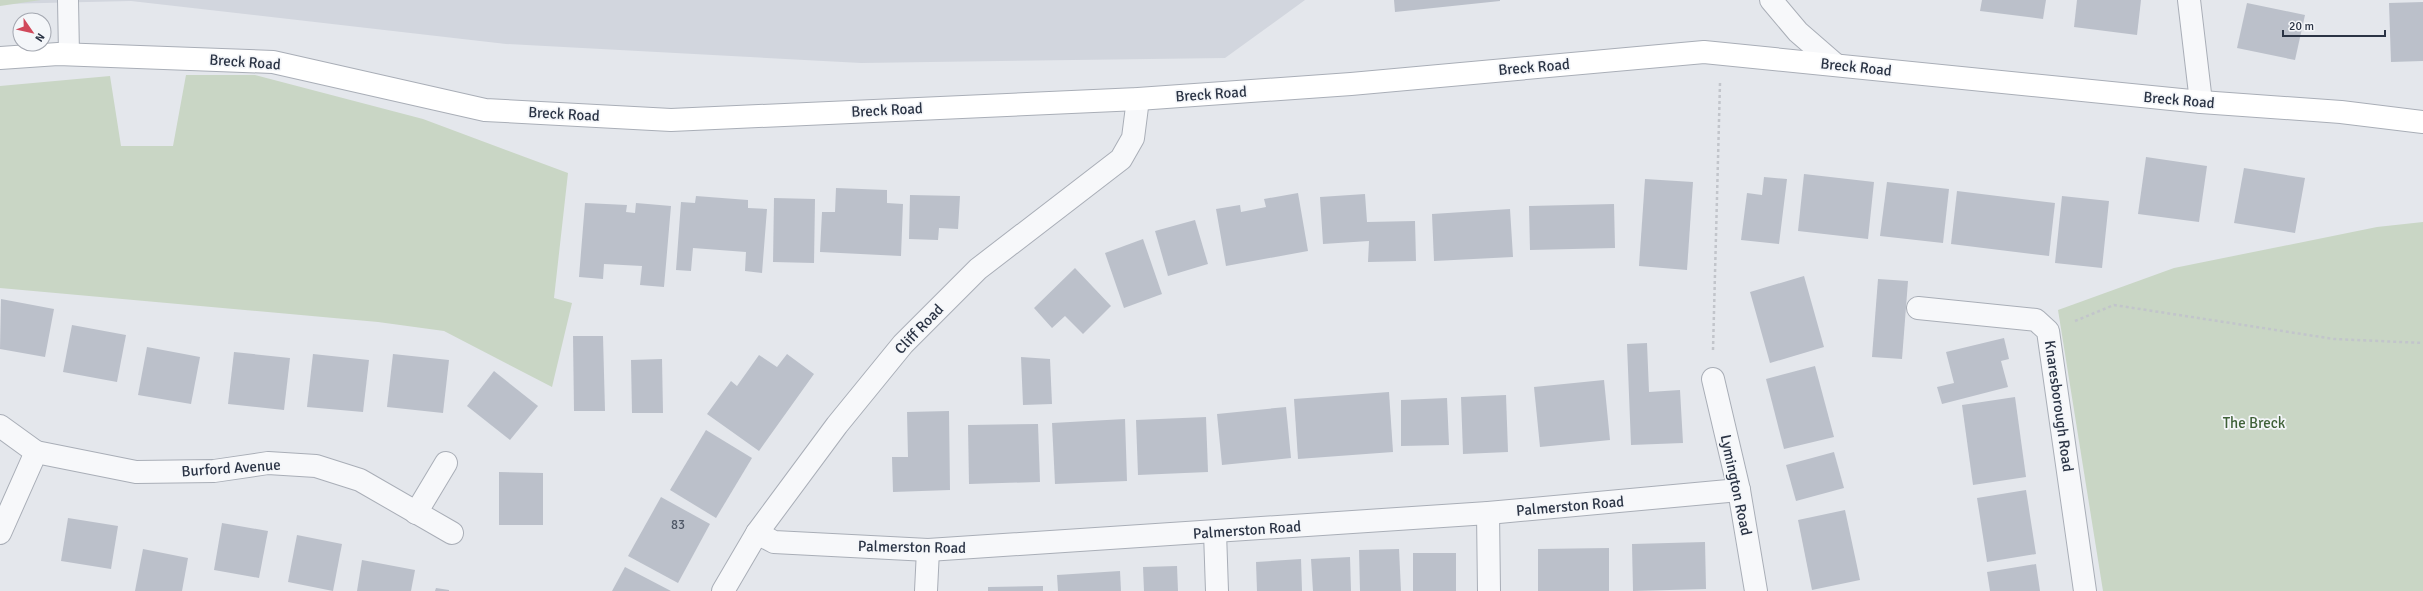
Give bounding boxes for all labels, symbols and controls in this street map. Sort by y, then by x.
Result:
north arrow [12,12,52,52]
scale bar [2283,12,2385,38]
text: 20 m [2289,19,2314,34]
text: N [32,31,47,44]
street label: Breck Road [209,51,281,73]
street label: Breck Road [1819,54,1893,80]
street label: Breck Road [1498,55,1570,79]
street label: Breck Road [1175,83,1247,105]
street label: Breck Road [2143,88,2215,112]
street label: Breck Road [851,99,923,121]
street label: Breck Road [528,103,600,125]
street label: Cliff Road [891,300,947,358]
street label: Knaresborough Road [2041,339,2077,473]
park label: The Breck [2223,414,2286,432]
street label: Lymington Road [1717,433,1755,537]
street label: Burford Avenue [181,456,281,480]
street label: Palmerston Road [1515,492,1625,520]
house number: 83 [671,517,685,533]
street label: Palmerston Road [1192,517,1302,543]
street label: Palmerston Road [858,537,966,557]

